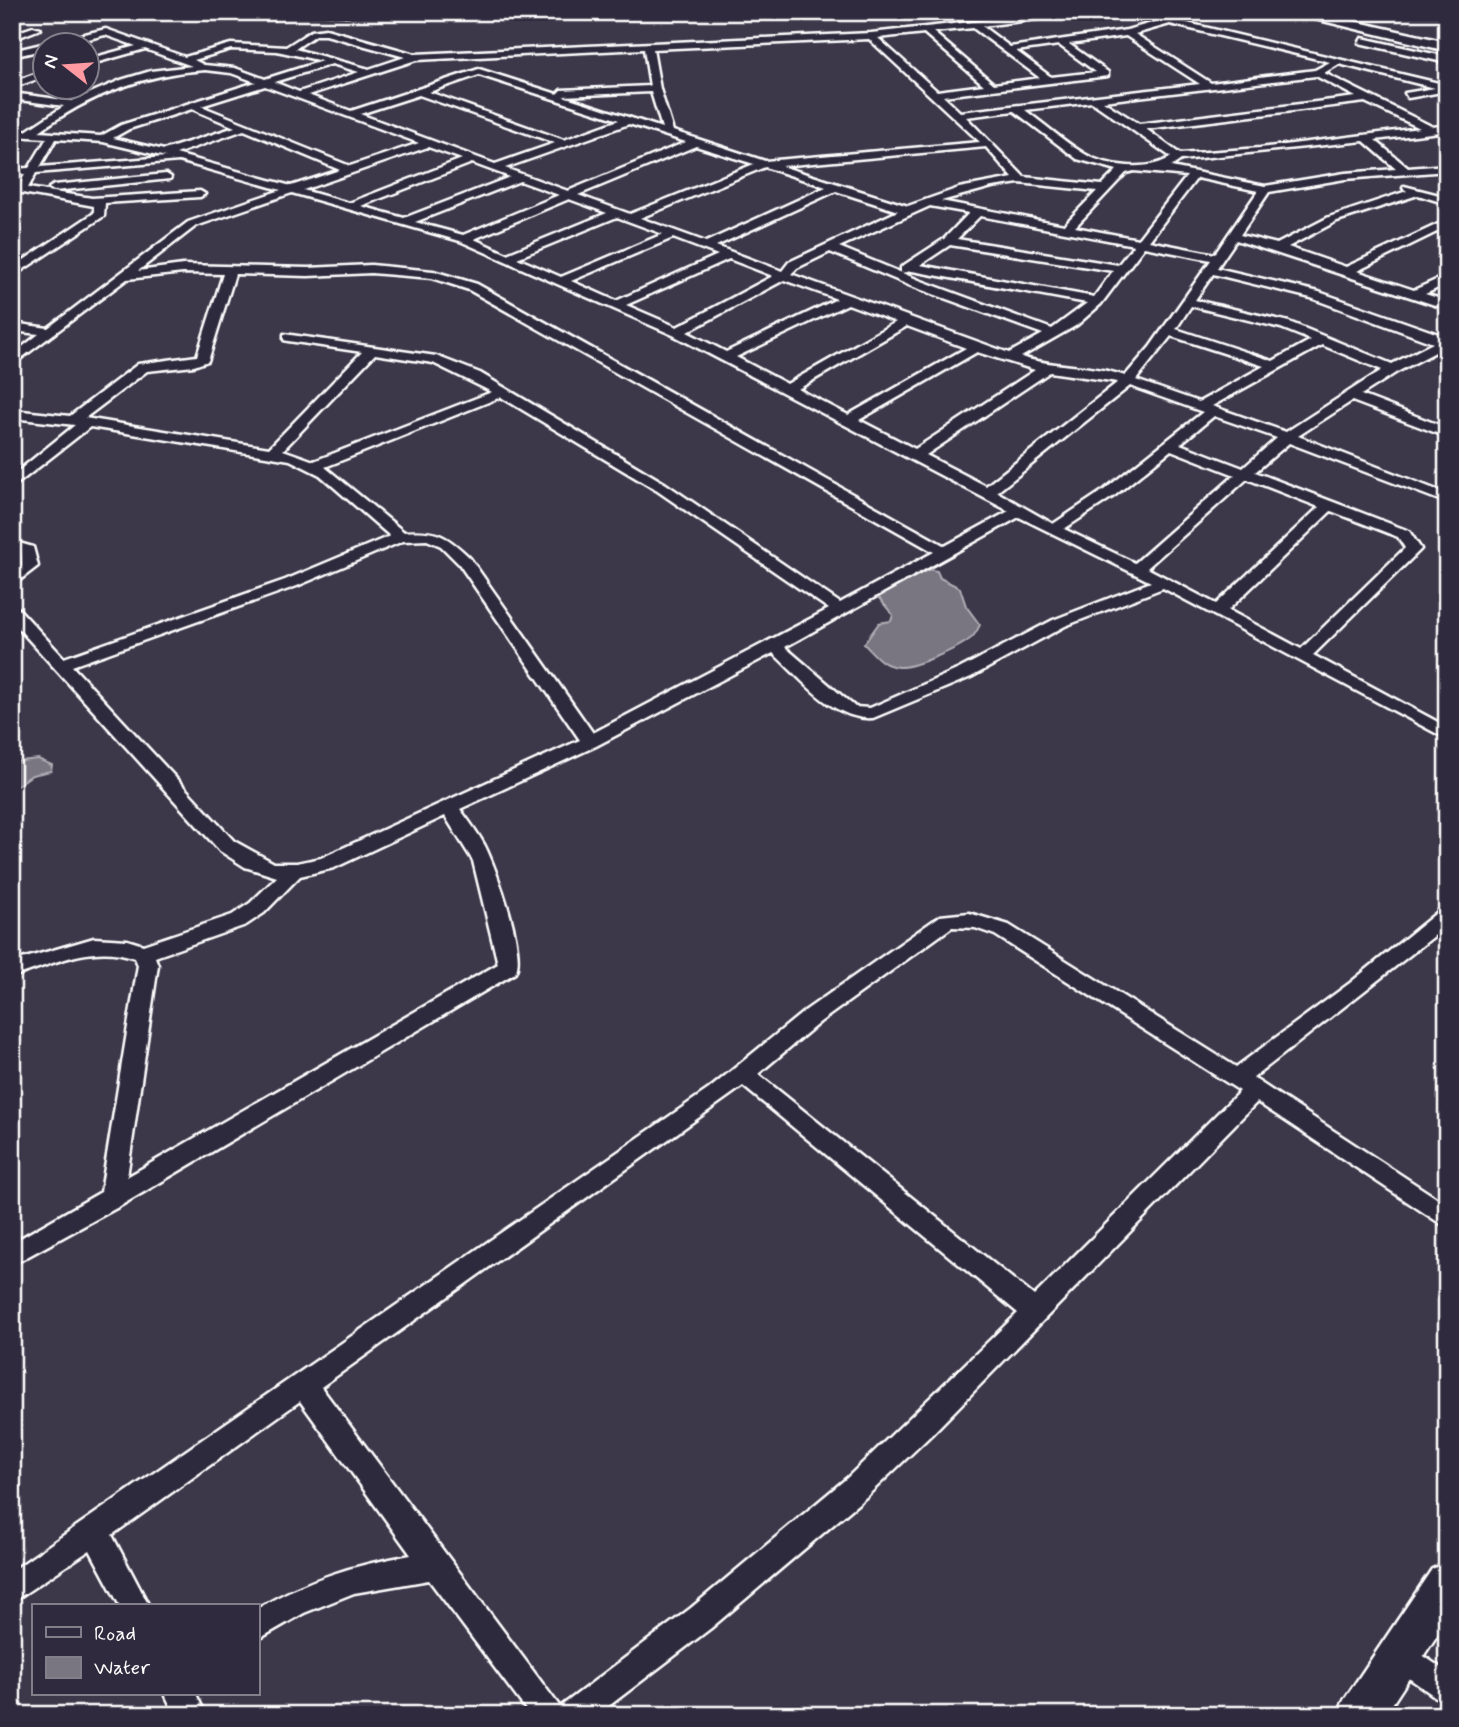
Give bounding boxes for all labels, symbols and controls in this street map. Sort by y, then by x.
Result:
north arrow [32,32,102,102]
text: N [37,52,65,71]
legend [32,1604,259,1696]
text: Road [94,1620,136,1648]
text: Water [94,1654,150,1682]

